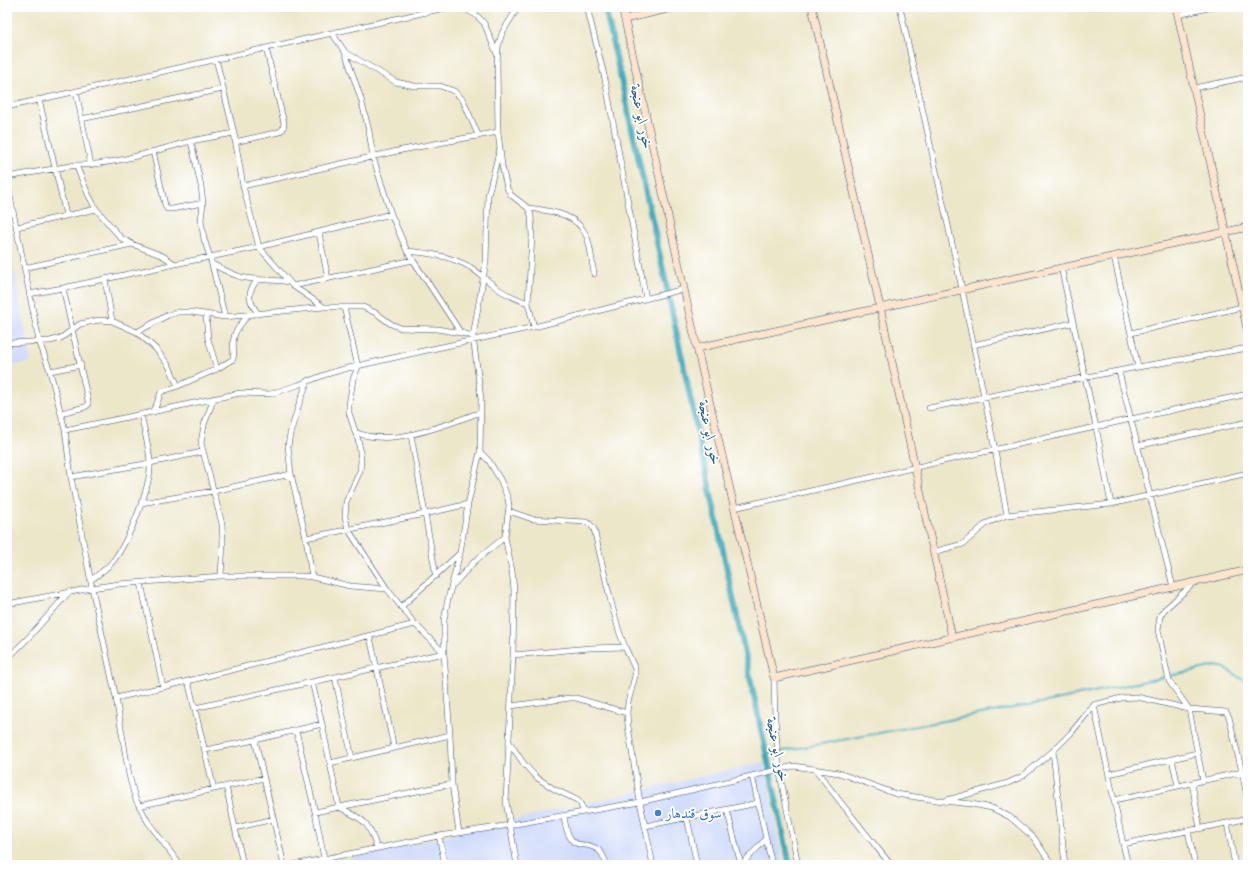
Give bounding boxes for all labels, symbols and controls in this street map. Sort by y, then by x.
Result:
water label: خور ابو عنجة [626,82,655,151]
water label: خور ابو عنجة [694,398,723,467]
water label: خور ابو عنجة [762,715,791,784]
place label: سوق قندهار [664,807,722,822]
marker: سوق قندهار [653,808,663,818]

